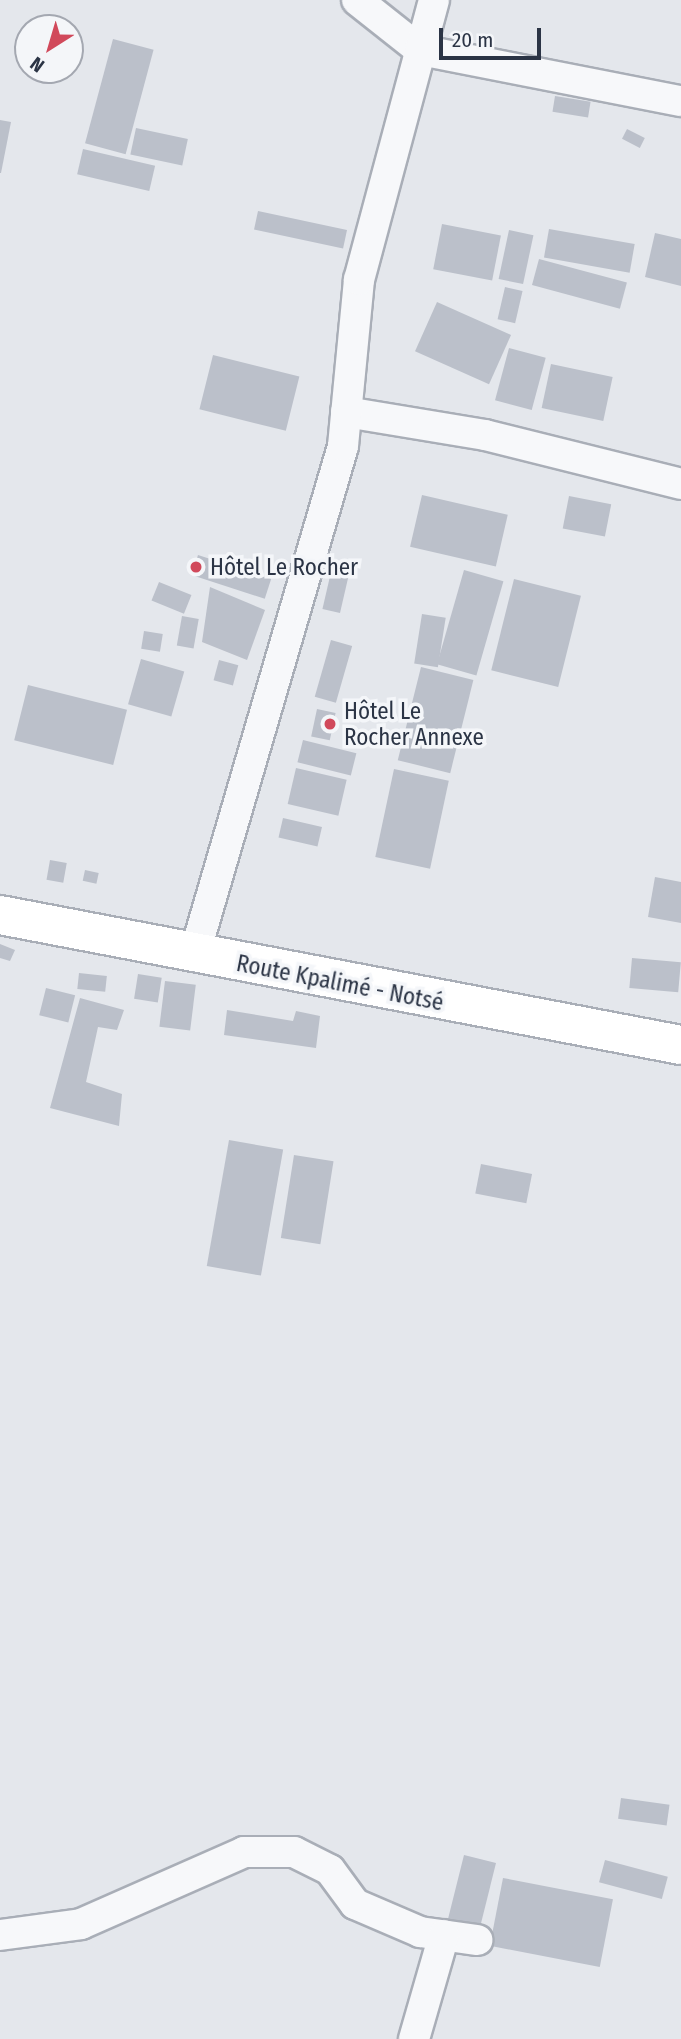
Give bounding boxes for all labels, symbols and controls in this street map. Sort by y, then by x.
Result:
north arrow [14,14,84,84]
scale bar [443,14,544,58]
text: 20 m [452,27,493,53]
text: N [26,52,49,77]
place label: Hôtel Le Rocher [210,553,358,581]
marker: Hôtel Le Rocher [188,559,204,575]
place label: Hôtel Le Rocher Annexe [344,697,484,751]
marker: Hôtel Le Rocher Annexe [322,716,338,732]
street label: Route Kpalimé - Notsé [234,949,446,1017]

